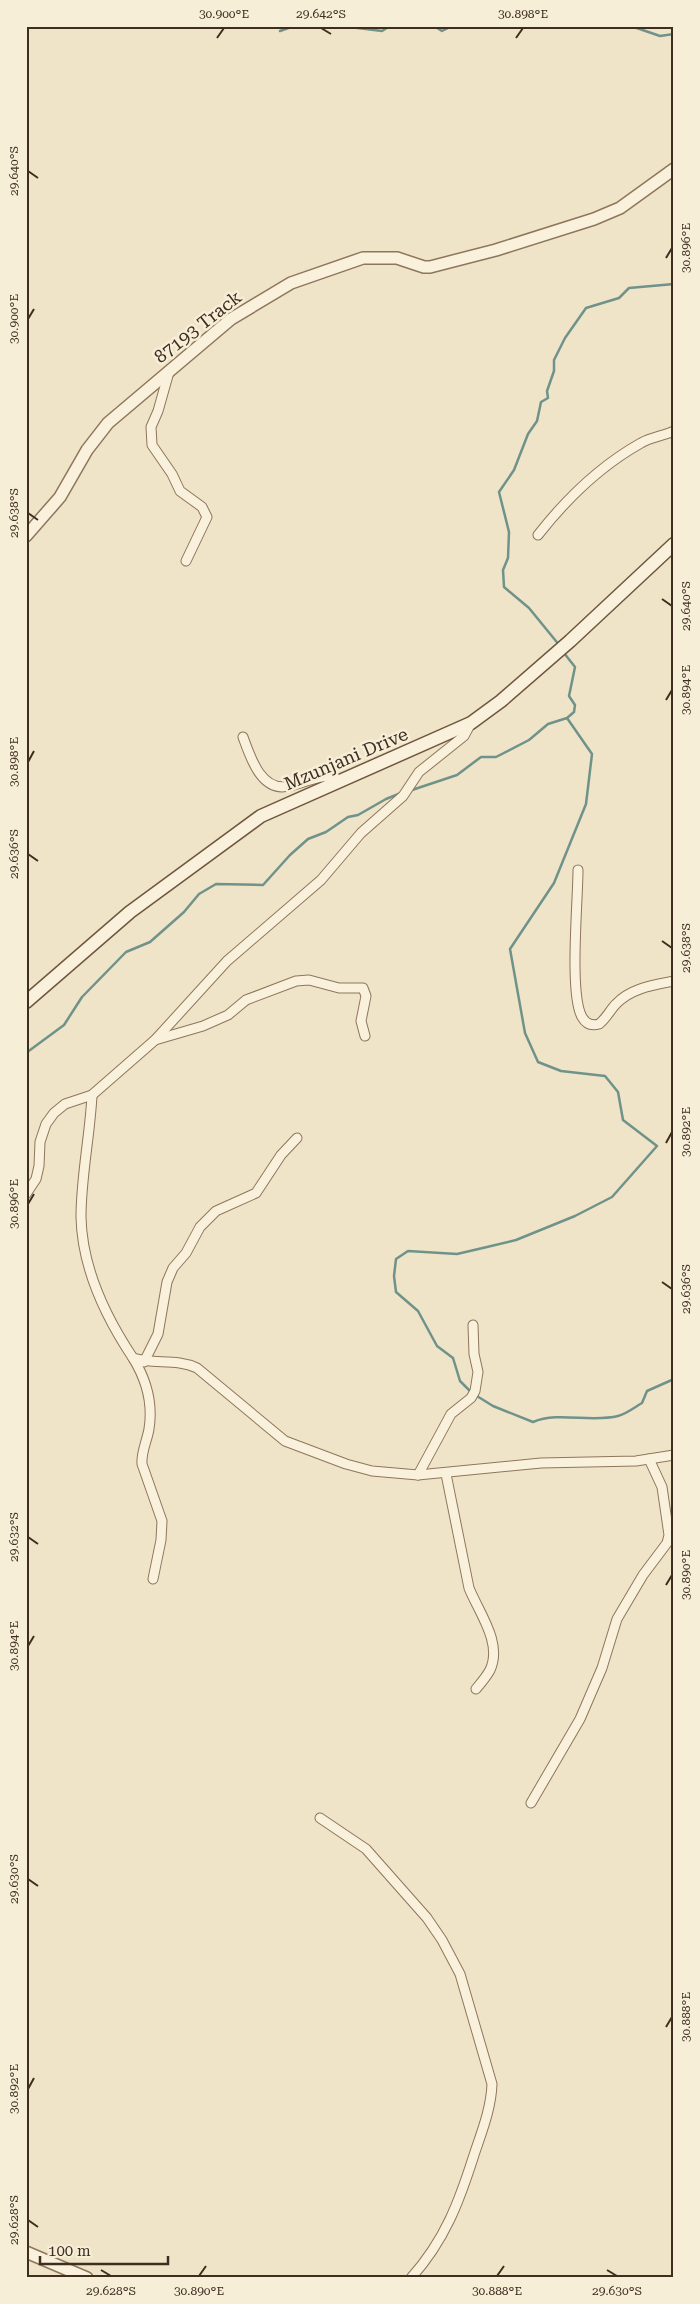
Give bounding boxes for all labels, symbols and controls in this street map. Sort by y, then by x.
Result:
text: 30.900°E [199,7,249,21]
text: 29.642°S [296,7,346,21]
text: 30.898°E [498,7,548,21]
text: 29.640°S [7,146,21,196]
text: 30.896°E [679,223,693,273]
street label: 87193 Track [150,286,246,367]
text: 30.900°E [7,294,21,344]
text: 29.638°S [7,488,21,538]
text: 29.640°S [679,581,693,631]
text: 30.894°E [679,665,693,715]
street label: Mzunjani Drive [281,723,411,794]
text: 30.898°E [7,737,21,787]
text: 29.636°S [7,829,21,879]
text: 29.638°S [679,923,693,973]
text: 30.892°E [679,1107,693,1157]
text: 30.896°E [7,1179,21,1229]
text: 29.636°S [679,1264,693,1314]
text: 29.632°S [7,1512,21,1562]
text: 30.890°E [679,1550,693,1600]
text: 30.894°E [7,1621,21,1671]
text: 29.630°S [7,1854,21,1904]
text: 30.888°E [679,1992,693,2042]
text: 30.892°E [7,2064,21,2114]
text: 29.628°S [7,2195,21,2245]
scale bar [40,2234,168,2266]
text: 100 m [48,2242,91,2260]
text: 29.628°S [86,2284,136,2298]
text: 30.890°E [174,2284,224,2298]
text: 30.888°E [472,2284,522,2298]
text: 29.630°S [592,2284,642,2298]

